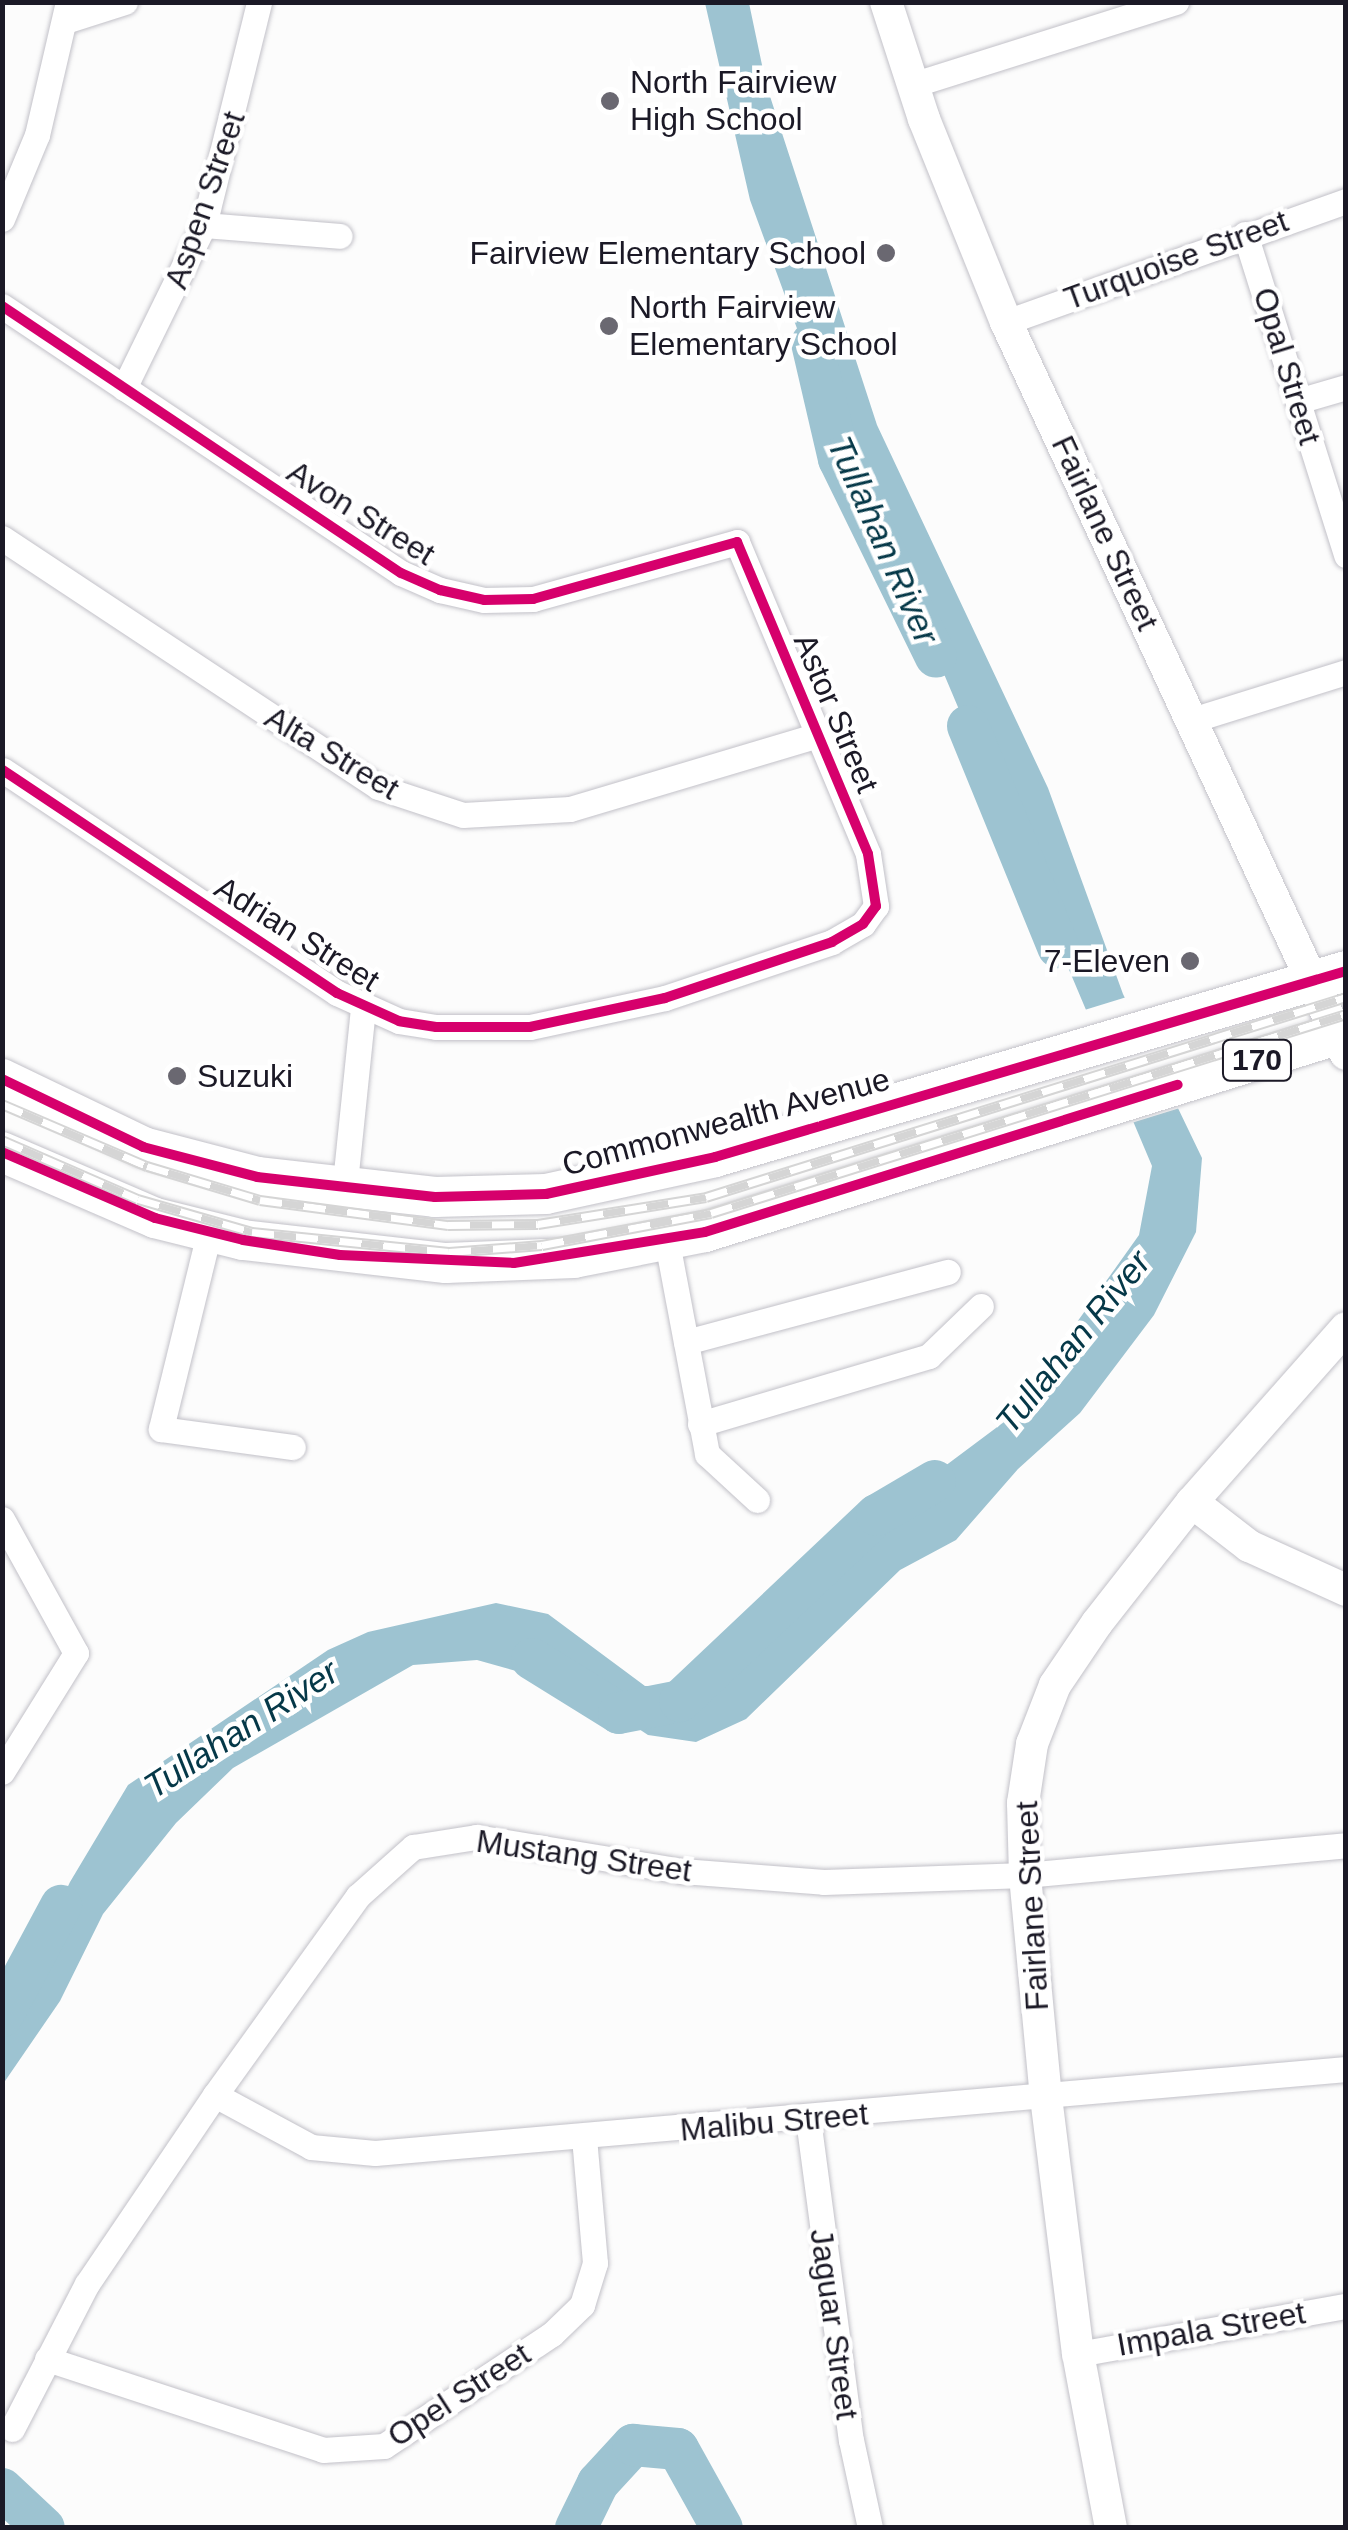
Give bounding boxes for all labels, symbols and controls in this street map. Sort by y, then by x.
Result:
place label: North Fairview High School [630,64,836,139]
marker: North Fairview High School [599,90,621,112]
street label: Aspen Street [157,106,253,294]
street label: Turquoise Street [1059,202,1293,318]
place label: Fairview Elementary School [469,234,866,272]
marker: Fairview Elementary School [875,242,897,264]
street label: Opal Street [1245,283,1329,449]
place label: North Fairview Elementary School [629,289,898,364]
marker: North Fairview Elementary School [598,315,620,337]
water label: Tullahan River [818,430,948,650]
street label: Fairlane Street [1043,430,1167,636]
street label: Avon Street [280,453,442,573]
street label: Astor Street [785,628,887,798]
street label: Alta Street [258,698,406,808]
street label: Adrian Street [208,868,386,1000]
place label: 7-Eleven [1044,942,1170,980]
marker: 7-Eleven [1179,950,1201,972]
road number: 170 [1220,1035,1294,1085]
place label: Suzuki [197,1057,293,1095]
street label: Commonwealth Avenue [557,1060,895,1184]
marker: Suzuki [166,1065,188,1087]
water label: Tullahan River [986,1242,1160,1442]
water label: Tullahan River [136,1651,346,1807]
street label: Fairlane Street [1007,1800,1057,2012]
street label: Mustang Street [474,1822,694,1890]
street label: Malibu Street [678,2095,870,2149]
street label: Jaguar Street [802,2226,866,2422]
street label: Impala Street [1114,2294,1308,2364]
street label: Opel Street [381,2335,537,2455]

